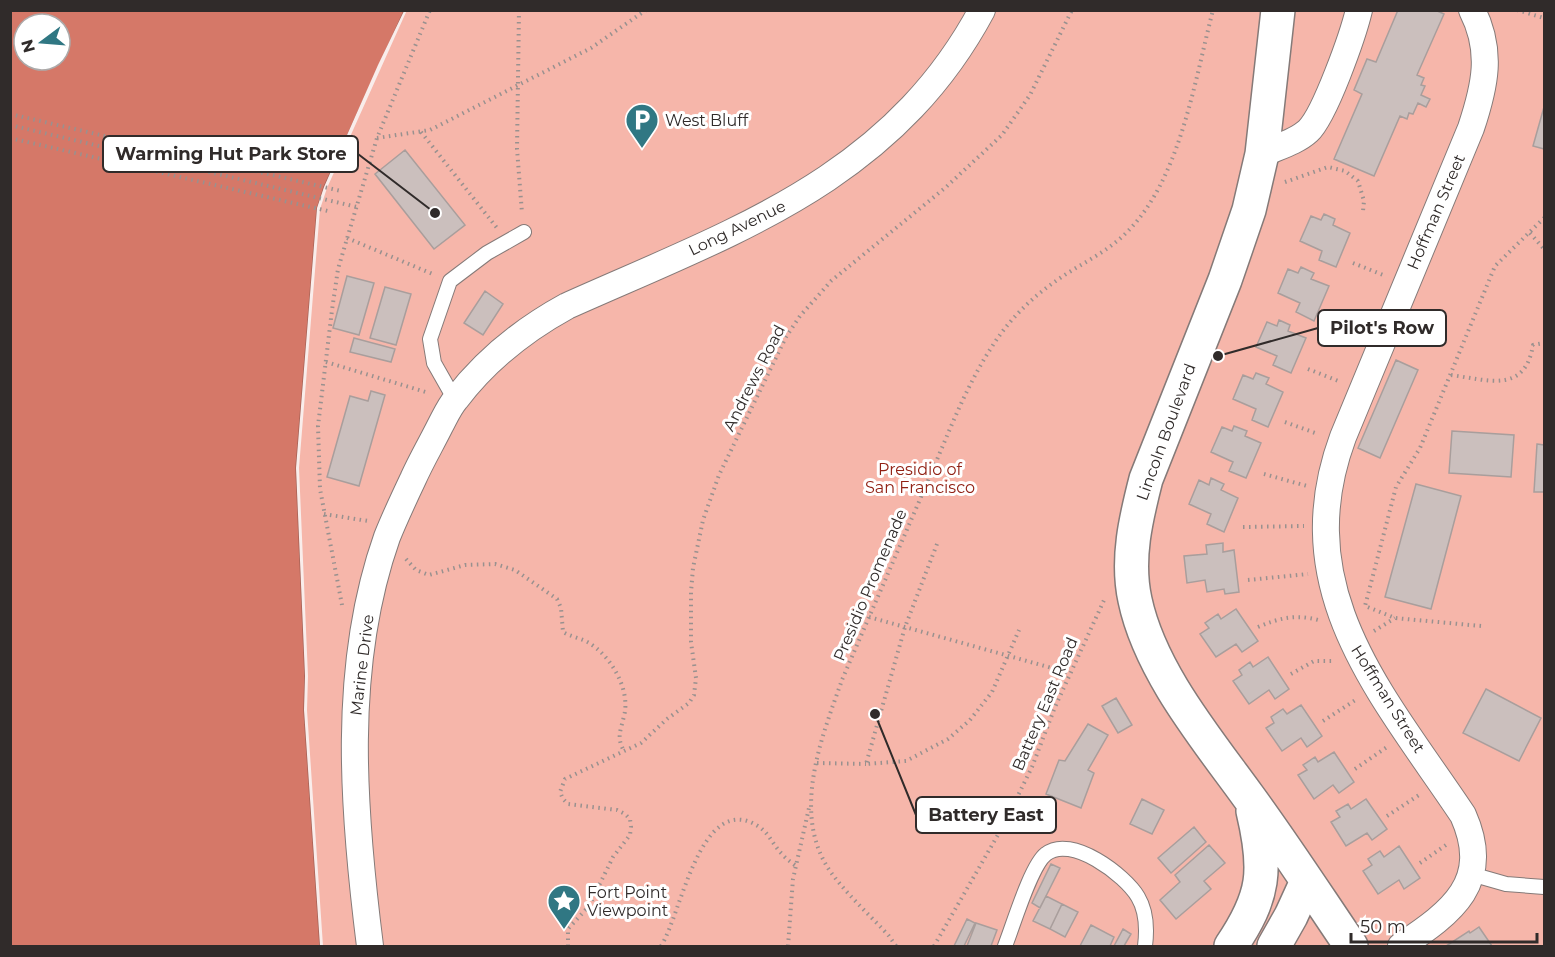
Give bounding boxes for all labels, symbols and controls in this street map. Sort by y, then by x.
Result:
north arrow [12,12,72,72]
text: N [17,37,39,55]
parking icon: West Bluff [624,102,660,149]
place label: West Bluff [665,111,749,130]
callout: Warming Hut Park Store [103,136,358,172]
text: Warming Hut Park Store [115,143,347,165]
street label: Hoffman Street [1403,151,1469,273]
street label: Long Avenue [685,196,789,260]
callout: Pilot's Row [1318,310,1446,346]
text: Pilot's Row [1330,317,1434,339]
street label: Andrews Road [719,322,789,434]
street label: Lincoln Boulevard [1132,361,1200,503]
park label: Presidio of San Francisco [865,460,975,497]
street label: Presidio Promenade [829,506,911,664]
street label: Marine Drive [346,613,378,717]
street label: Battery East Road [1008,634,1082,774]
street label: Hoffman Street [1347,641,1429,757]
callout: Battery East [916,797,1056,833]
text: Battery East [928,804,1044,826]
place icon: Fort Point Viewpoint [546,883,582,930]
place label: Fort Point Viewpoint [587,883,669,920]
scale bar [1351,906,1537,944]
text: 50 m [1360,916,1406,938]

